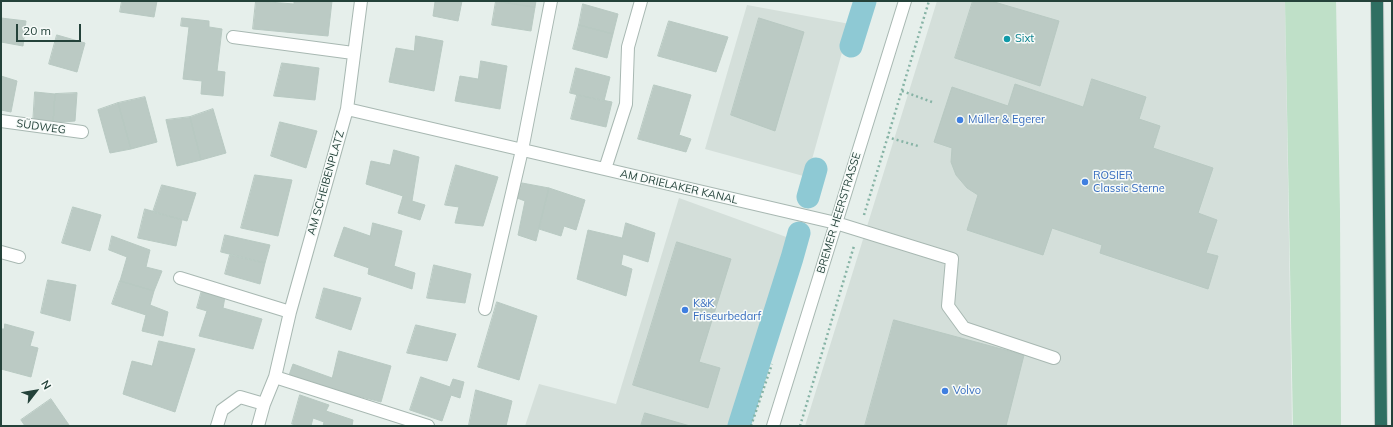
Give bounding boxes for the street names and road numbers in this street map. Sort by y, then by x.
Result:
street label: SÜDWEG [16,117,66,137]
street label: AM SCHEIBENPLATZ [305,129,347,237]
street label: BREMER HEERSTRASSE [814,151,864,275]
street label: AM DRIELAKER KANAL [619,167,739,207]

